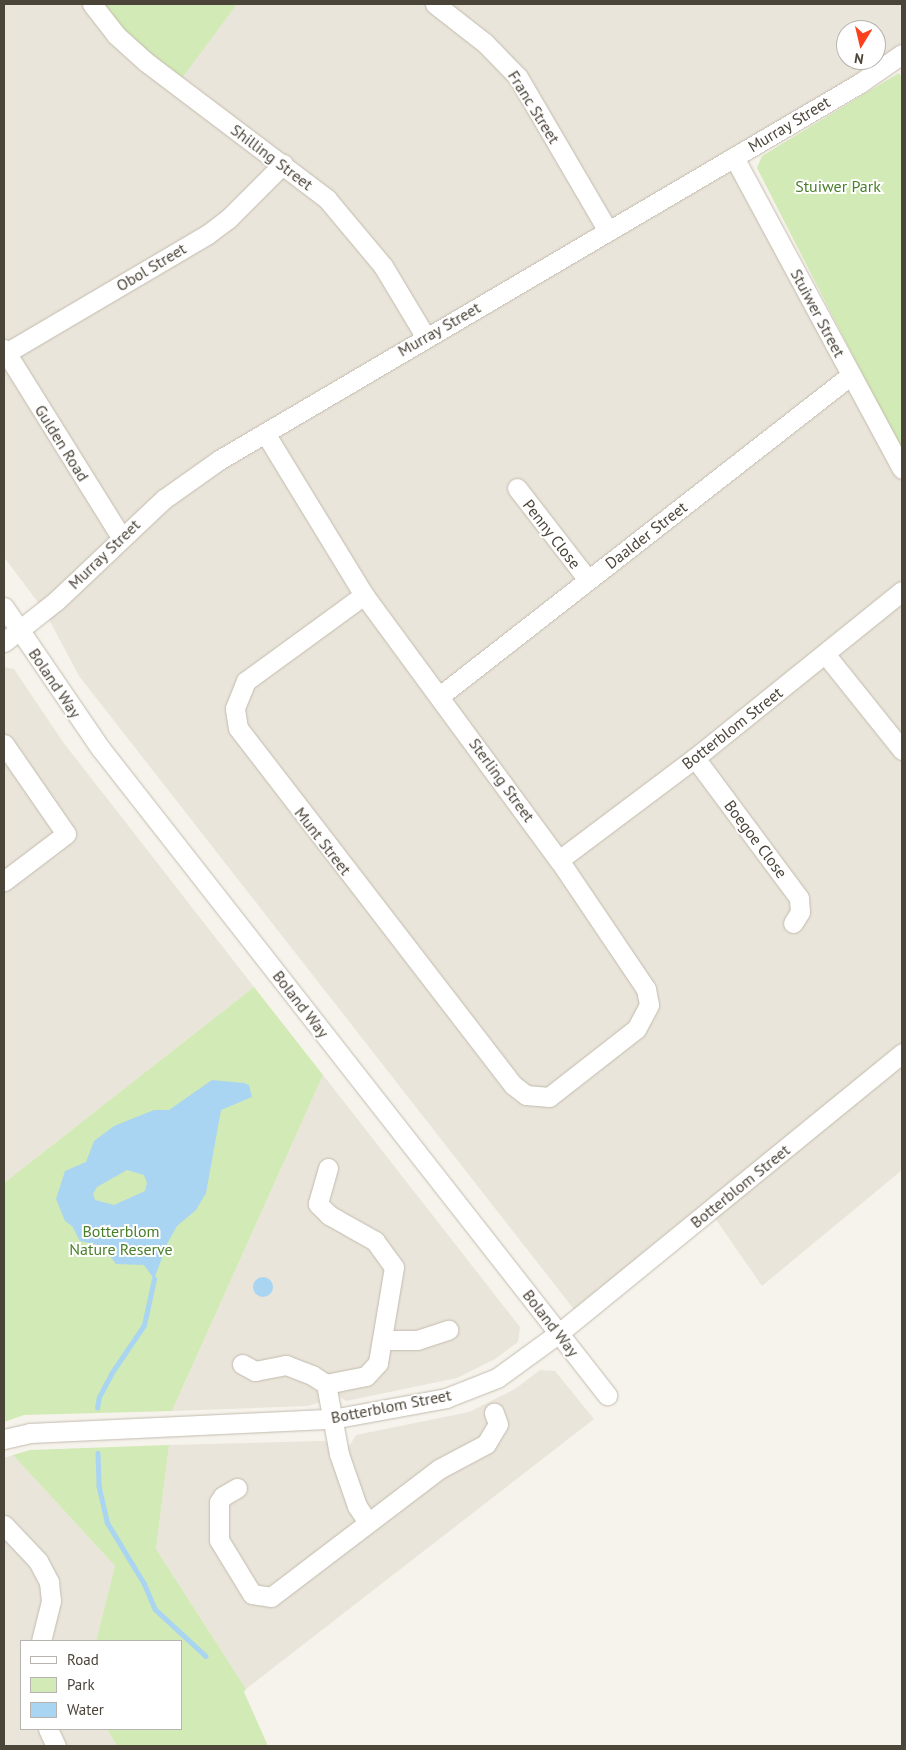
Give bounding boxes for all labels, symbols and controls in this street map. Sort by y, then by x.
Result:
north arrow [836,20,886,70]
text: N [853,49,865,68]
street label: Franc Street [504,67,564,147]
street label: Murray Street [744,92,834,156]
street label: Shilling Street [227,120,317,194]
park label: Stuiwer Park [795,176,881,196]
street label: Obol Street [113,239,189,295]
street label: Stuiwer Street [787,266,849,360]
street label: Murray Street [394,298,484,360]
street label: Gulden Road [31,401,93,485]
street label: Penny Close [519,495,585,573]
street label: Daalder Street [601,497,691,573]
street label: Murray Street [64,515,144,593]
street label: Boland Way [25,644,85,722]
street label: Botterblom Street [678,683,786,773]
street label: Sterling Street [465,734,539,826]
street label: Boegoe Close [720,796,792,882]
street label: Munt Street [291,803,355,879]
street label: Boland Way [269,967,333,1041]
street label: Botterblom Street [686,1140,794,1232]
park label: Botterblom Nature Reserve [69,1221,173,1259]
street label: Boland Way [519,1286,583,1360]
street label: Botterblom Street [329,1385,453,1427]
legend [20,1640,182,1730]
text: Road [67,1650,99,1669]
text: Park [67,1675,95,1694]
text: Water [67,1700,104,1719]

